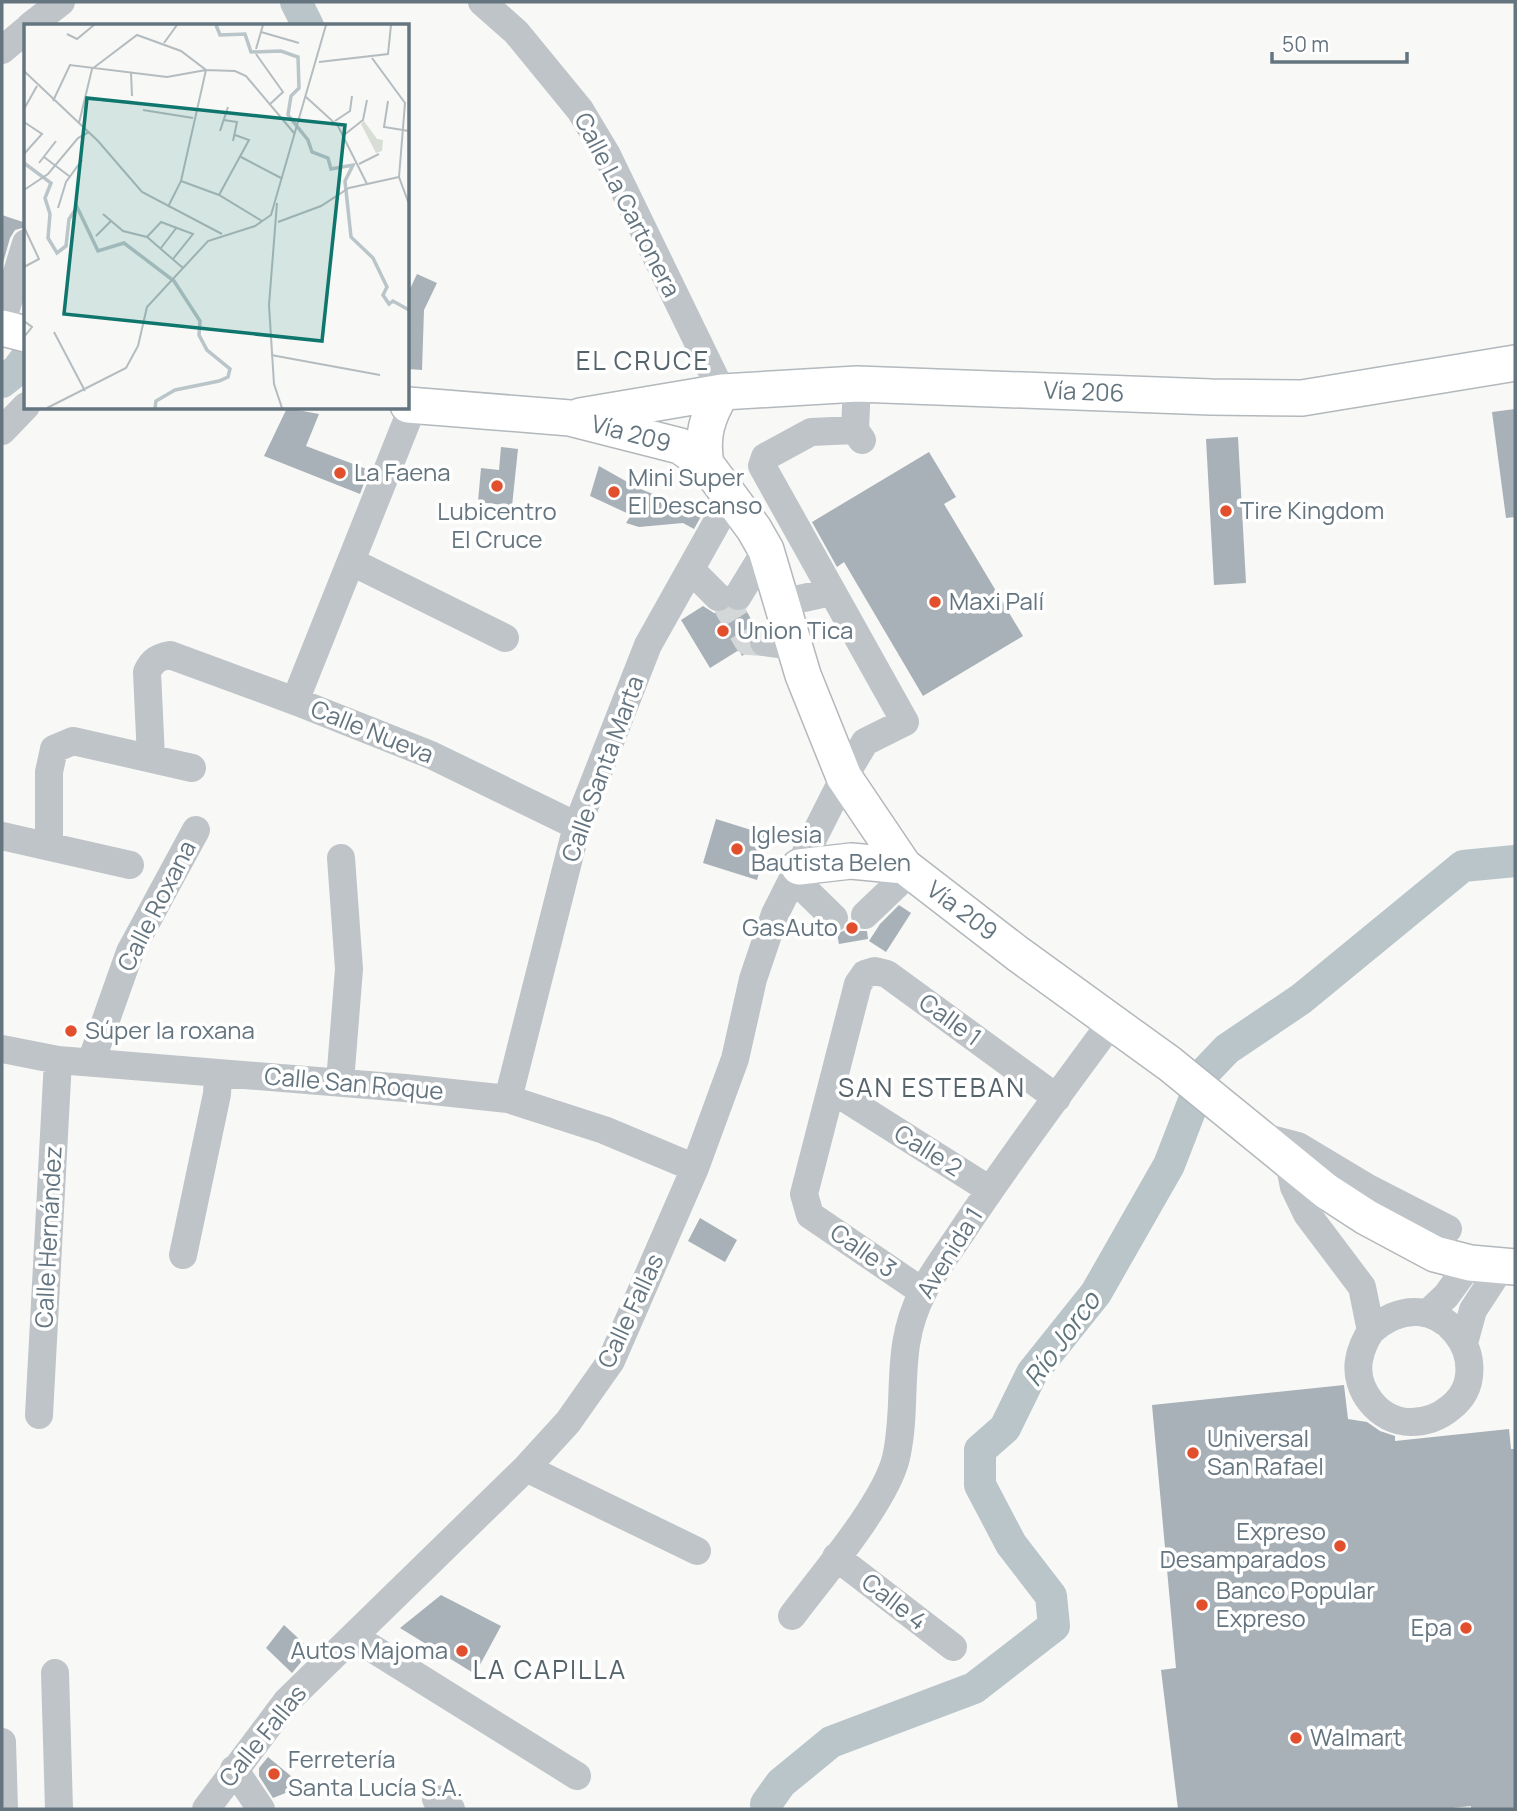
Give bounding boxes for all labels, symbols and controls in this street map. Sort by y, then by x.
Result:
scale bar [1272,21,1407,65]
inset map [24,24,410,410]
text: 50 m [1282,30,1329,58]
street label: Calle La Cartonera [568,106,689,302]
district label: EL CRUCE [576,342,710,378]
street label: Vía 206 [1043,373,1125,408]
street label: Vía 209 [588,406,675,459]
place label: La Faena [354,455,451,488]
place label: Mini Super El Descanso [628,460,762,521]
marker: La Faena [332,465,348,481]
marker: Lubicentro El Cruce [489,478,505,494]
marker: Mini Super El Descanso [606,484,622,500]
place label: Tire Kingdom [1240,493,1384,526]
place label: Lubicentro El Cruce [437,494,557,555]
marker: Tire Kingdom [1218,503,1234,519]
place label: Maxi Palí [949,584,1044,617]
marker: Maxi Palí [927,594,943,610]
place label: Union Tica [737,613,853,646]
marker: Union Tica [715,623,731,639]
street label: Calle Santa Marta [553,671,651,866]
street label: Calle Nueva [306,691,439,770]
place label: Iglesia Bautista Belen [751,817,911,878]
street label: Calle Roxana [109,834,203,976]
marker: Iglesia Bautista Belen [729,841,745,857]
street label: Vía 209 [921,872,1005,947]
place label: GasAuto [742,910,838,943]
marker: GasAuto [844,920,860,936]
street label: Calle 1 [913,985,989,1053]
place label: Súper la roxana [85,1013,255,1046]
marker: Súper la roxana [63,1023,79,1039]
street label: Calle San Roque [263,1058,445,1107]
district label: SAN ESTEBAN [838,1069,1026,1105]
street label: Calle 2 [889,1116,969,1183]
street label: Calle Hernández [26,1145,69,1329]
street label: Avenida 1 [908,1201,990,1304]
street label: Calle 3 [824,1215,904,1284]
street label: Calle Fallas [589,1248,671,1373]
water label: Río Jorco [1015,1282,1109,1393]
place label: Universal San Rafael [1207,1421,1324,1482]
marker: Universal San Rafael [1185,1445,1201,1461]
place label: Expreso Desamparados [1160,1514,1326,1575]
marker: Expreso Desamparados [1332,1538,1348,1554]
street label: Calle 4 [855,1565,935,1637]
place label: Banco Popular Expreso [1216,1573,1375,1634]
marker: Banco Popular Expreso [1194,1597,1210,1613]
place label: Epa [1411,1610,1452,1643]
marker: Epa [1458,1620,1474,1636]
place label: Autos Majoma [291,1633,448,1666]
marker: Autos Majoma [454,1643,470,1659]
district label: LA CAPILLA [473,1651,627,1687]
street label: Calle Fallas [210,1677,313,1793]
place label: Walmart [1310,1720,1402,1753]
marker: Walmart [1288,1730,1304,1746]
place label: Ferretería Santa Lucía S.A. [288,1742,463,1803]
marker: Ferretería Santa Lucía S.A. [266,1766,282,1782]

